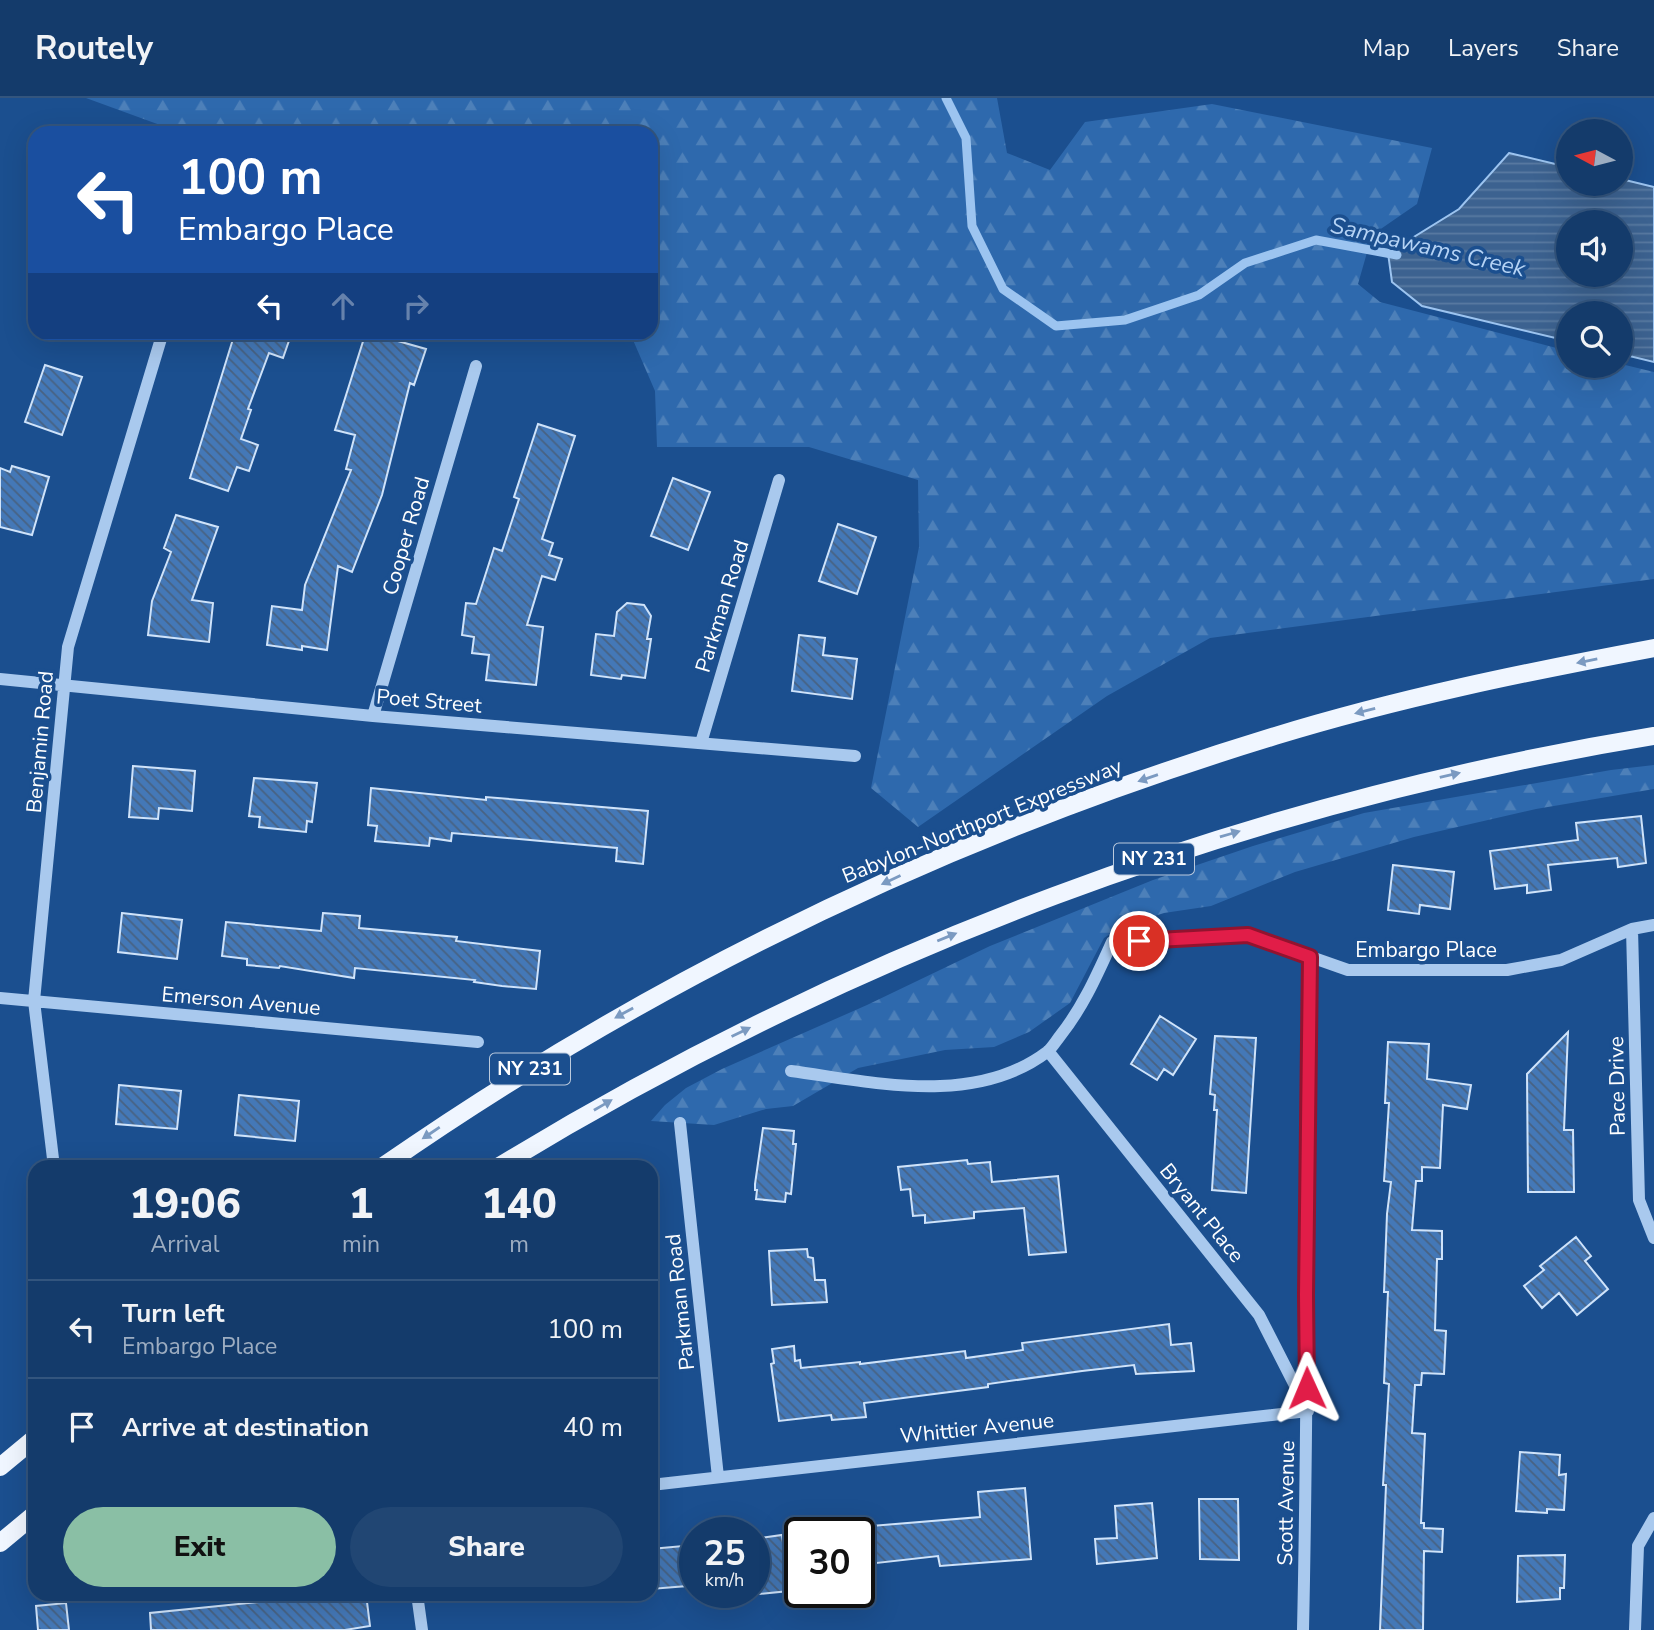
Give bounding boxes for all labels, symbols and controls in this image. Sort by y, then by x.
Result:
text: Routely [35,26,153,71]
text: Map [1363,32,1410,64]
text: Layers [1448,32,1519,64]
text: Share [1557,32,1619,64]
north arrow [1556,119,1633,196]
map controls [1556,119,1633,378]
text: 100 m [178,144,322,211]
icon: left [63,154,154,245]
text: Embargo Place [178,208,394,251]
water label: Sampawams Creek [1328,210,1529,285]
button: sound [1556,210,1633,287]
icon: left [251,287,289,325]
icon: ahead [324,287,362,325]
icon: right [397,287,435,325]
button: search [1556,301,1633,378]
street label: Cooper Road [376,474,436,598]
street label: Parkman Road [689,536,755,676]
one-way arrow [1576,655,1598,666]
street label: Benjamin Road [20,670,60,814]
street label: Poet Street [375,682,484,720]
one-way arrow [1354,706,1376,717]
street label: Babylon-Northport Expressway [838,752,1126,890]
one-way arrow [1439,770,1461,781]
one-way arrow [1137,773,1158,784]
one-way arrow [1220,829,1241,839]
road number: NY 231 [1114,844,1194,874]
one-way arrow [881,874,901,886]
pin [1109,911,1169,971]
icon: arrive [1120,922,1158,960]
one-way arrow [937,931,958,942]
street label: Embargo Place [1355,936,1497,964]
street label: Emerson Avenue [160,980,322,1022]
one-way arrow [615,1007,634,1019]
one-way arrow [731,1027,751,1038]
street label: Pace Drive [1602,1036,1632,1136]
road number: NY 231 [490,1054,570,1085]
one-way arrow [593,1099,612,1111]
one-way arrow [422,1127,441,1140]
street label: Bryant Place [1153,1158,1251,1268]
text: 19:06 [129,1176,241,1233]
text: 1 [348,1176,374,1233]
text: 140 [481,1176,557,1233]
text: Arrival [150,1229,220,1260]
text: min [342,1229,380,1260]
text: m [509,1229,529,1260]
street label: Parkman Road [659,1232,701,1372]
text: Turn left [122,1296,225,1331]
icon: left [63,1310,101,1348]
text: 100 m [547,1312,623,1347]
text: Embargo Place [122,1331,277,1362]
position arrow [1270,1351,1344,1425]
street label: Whittier Avenue [899,1406,1055,1450]
icon: arrive [63,1408,101,1446]
text: Arrive at destination [122,1410,369,1445]
text: 40 m [563,1410,623,1445]
street label: Scott Avenue [1271,1440,1301,1566]
button: Exit [63,1507,336,1587]
button: Share [350,1507,623,1587]
speed limit sign: 30 [784,1517,875,1608]
text: 25 [703,1530,746,1577]
text: km/h [705,1568,744,1592]

